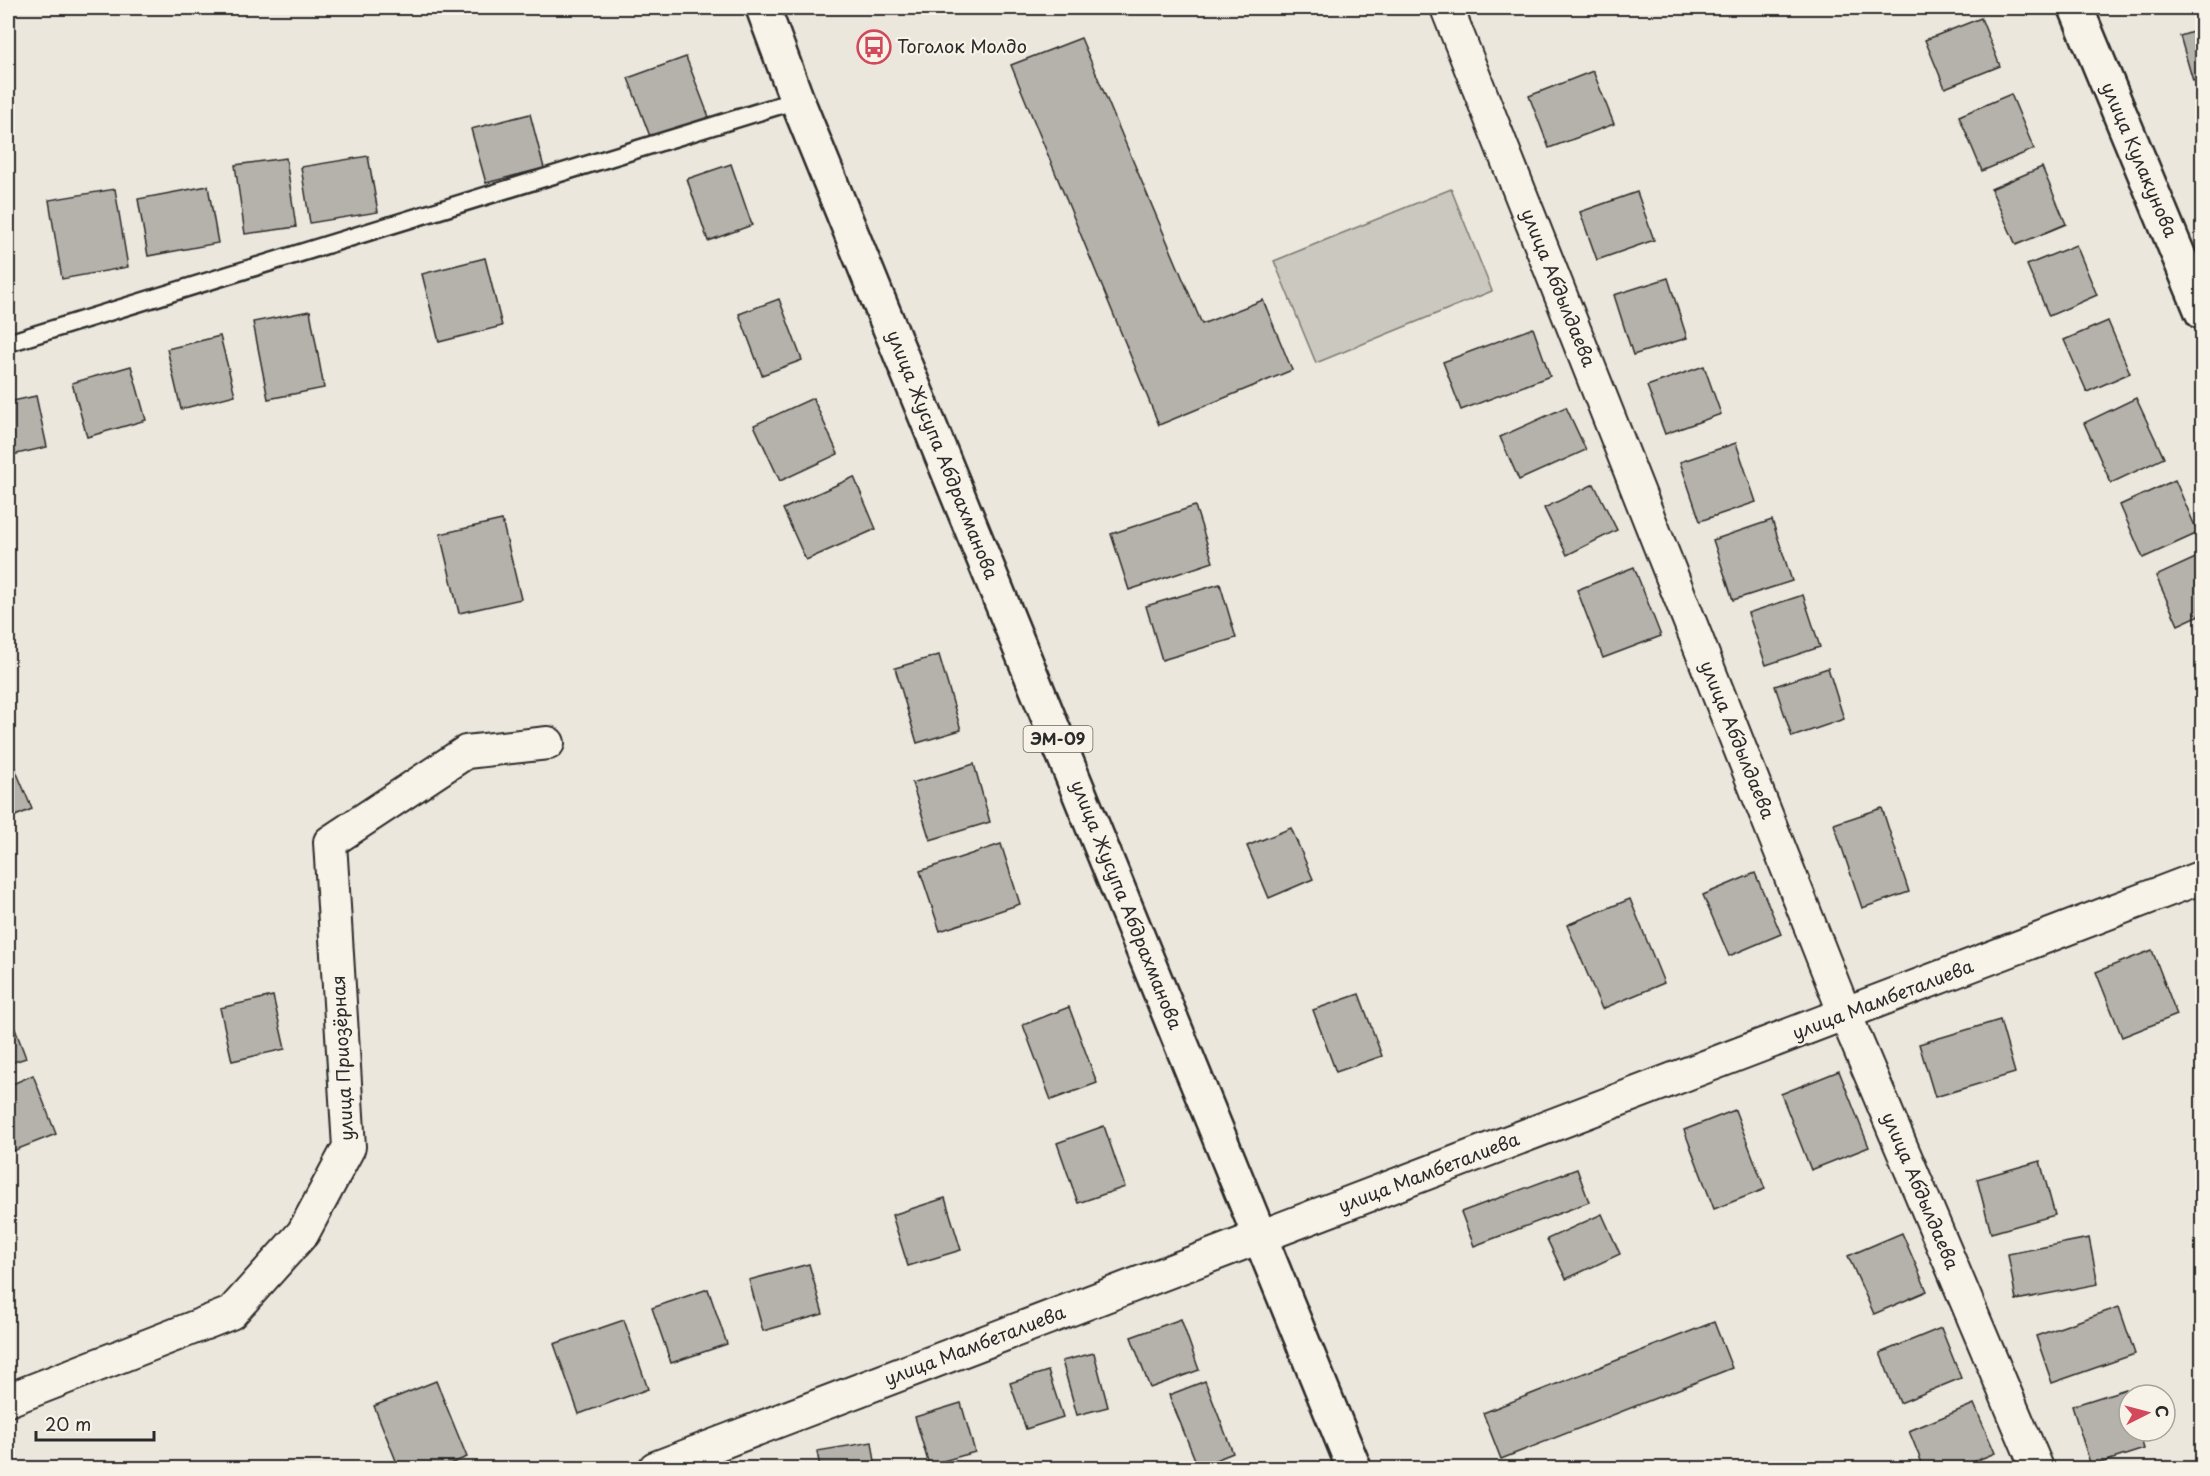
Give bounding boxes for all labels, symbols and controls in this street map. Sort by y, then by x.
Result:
bus stop icon: Тоголок Молдо [856,29,892,65]
place label: Тоголок Молдо [897,32,1027,59]
street label: улица Кулакунова [2095,78,2186,242]
street label: улица Абдылдаева [1515,204,1604,371]
street label: улица Жусупа Абдрахманова [881,326,1006,584]
street label: улица Абдылдаева [1694,656,1783,823]
road number: ЭМ-09 [1024,726,1092,752]
street label: улица Жусупа Абдрахманова [1065,776,1190,1034]
street label: улица Мамбеталиева [1788,951,1978,1046]
street label: улица Приозёрная [324,975,359,1142]
street label: улица Абдылдаева [1876,1107,1967,1274]
street label: улица Мамбеталиева [1334,1124,1524,1219]
street label: улица Мамбеталиева [880,1297,1070,1392]
north arrow [2117,1383,2177,1443]
scale bar [36,1404,154,1442]
text: С [2150,1404,2175,1419]
text: 20 m [45,1410,91,1437]

